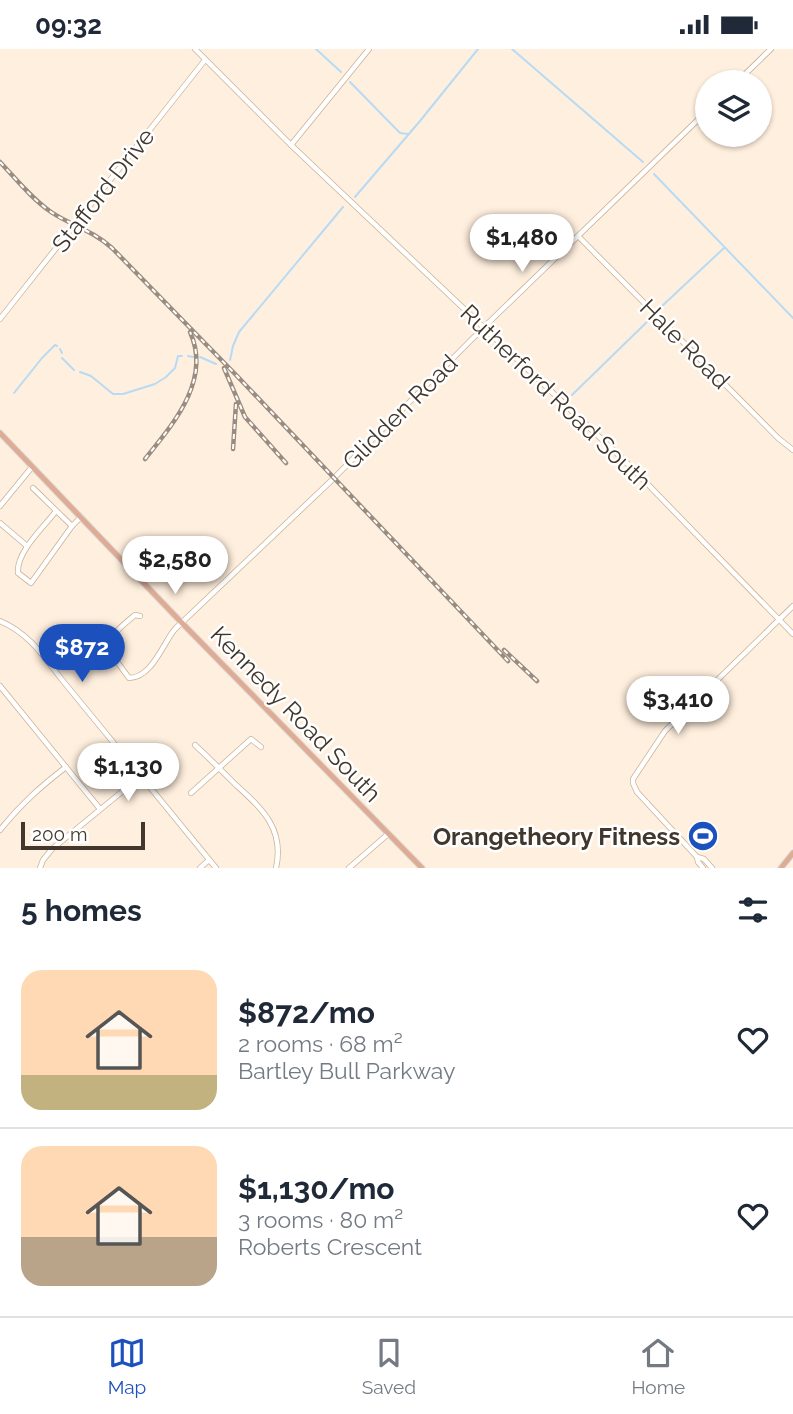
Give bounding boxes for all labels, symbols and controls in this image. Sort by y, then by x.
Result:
text: 09:32 [35,10,102,40]
map controls [695,70,772,147]
button: layers [695,70,772,147]
street label: Stafford Drive [46,122,160,258]
pin: $1,480 [465,215,579,274]
text: $1,480 [486,223,558,250]
street label: Hale Road [634,293,736,395]
street label: Rutherford Road South [455,298,657,496]
street label: Glidden Road [337,349,463,475]
pin: $2,580 [118,537,232,596]
text: $2,580 [138,545,212,572]
street label: Kennedy Road South [205,620,387,808]
pin: $872 [41,625,123,684]
text: $872 [55,633,109,660]
pin: $3,410 [621,677,735,736]
text: $3,410 [642,685,714,712]
pin: $1,130 [71,743,185,803]
text: $1,130 [93,752,163,779]
scale bar [21,819,145,851]
sports icon: Orangetheory Fitness [686,819,720,853]
place label: Orangetheory Fitness [433,822,680,851]
text: 200 m [32,823,87,845]
icon: filters [734,891,772,929]
text: 5 homes [21,893,142,928]
text: $872/mo [238,995,375,1030]
icon: home [77,998,161,1082]
icon: heart [734,1021,772,1059]
text: 2 rooms · 68 m² [238,1030,403,1057]
text: Bartley Bull Parkway [238,1057,455,1084]
text: $1,130/mo [238,1171,395,1206]
icon: home [77,1174,161,1258]
icon: heart [734,1197,772,1235]
text: 3 rooms · 80 m² [238,1206,403,1233]
text: Roberts Crescent [238,1233,422,1260]
tab: Map [108,1334,146,1398]
tab: Saved [362,1334,416,1398]
tab: Home [631,1334,685,1398]

